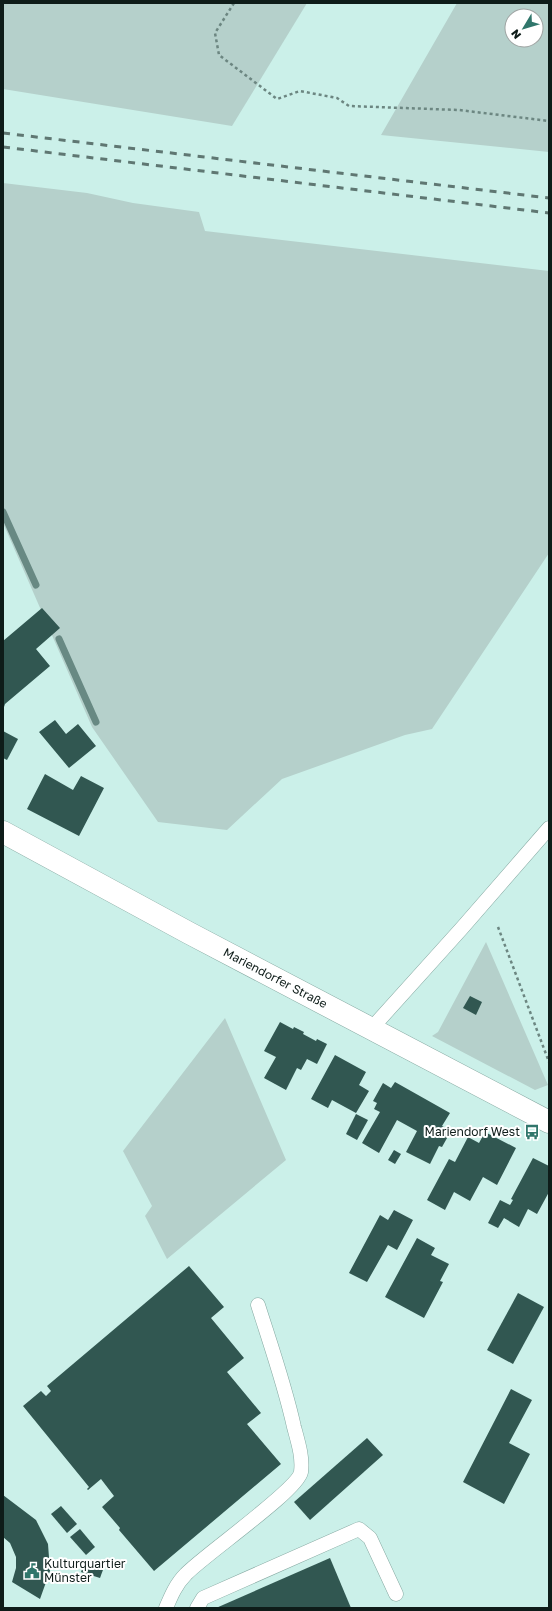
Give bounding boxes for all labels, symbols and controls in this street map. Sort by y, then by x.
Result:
north arrow [504,8,544,48]
text: N [508,27,523,42]
street label: Mariendorfer Straße [221,944,330,1011]
bus stop icon: Mariendorf West [523,1123,541,1141]
place label: Mariendorf West [425,1124,520,1139]
place label: Kulturquartier Münster [44,1556,126,1585]
public building icon: Kulturquartier Münster [23,1562,41,1580]

